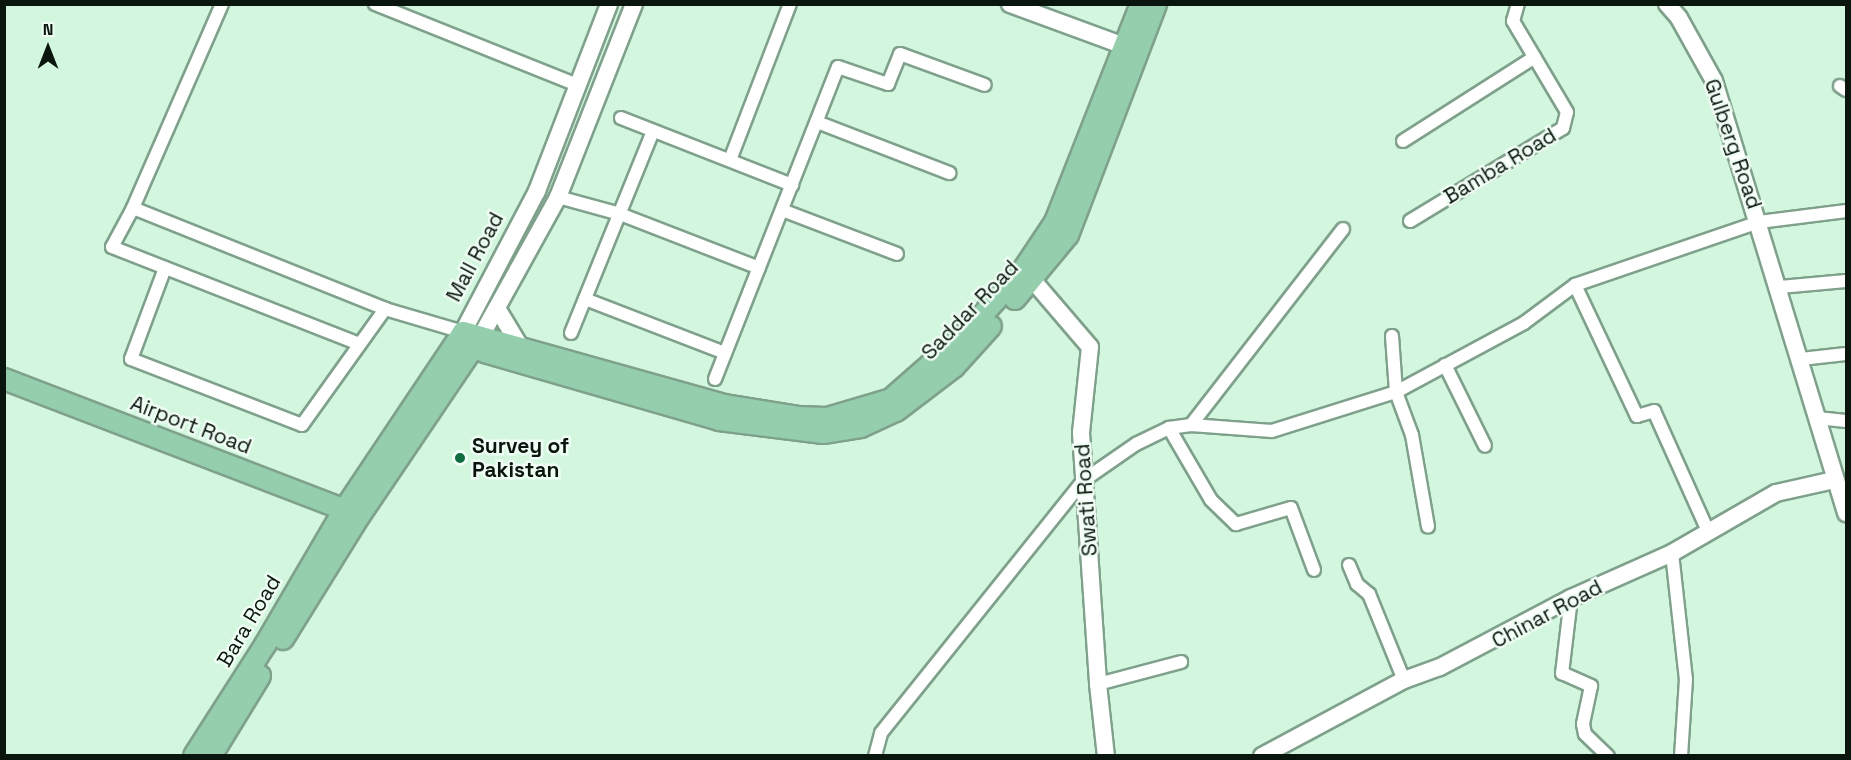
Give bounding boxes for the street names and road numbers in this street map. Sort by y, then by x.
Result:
street label: Gulberg Road [1699,76,1767,212]
street label: Bamba Road [1439,123,1561,209]
street label: Mall Road [441,208,509,306]
street label: Saddar Road [916,255,1024,365]
street label: Airport Road [127,390,255,460]
street label: Swati Road [1070,443,1102,557]
street label: Bara Road [212,571,286,671]
street label: Chinar Road [1488,574,1606,654]

